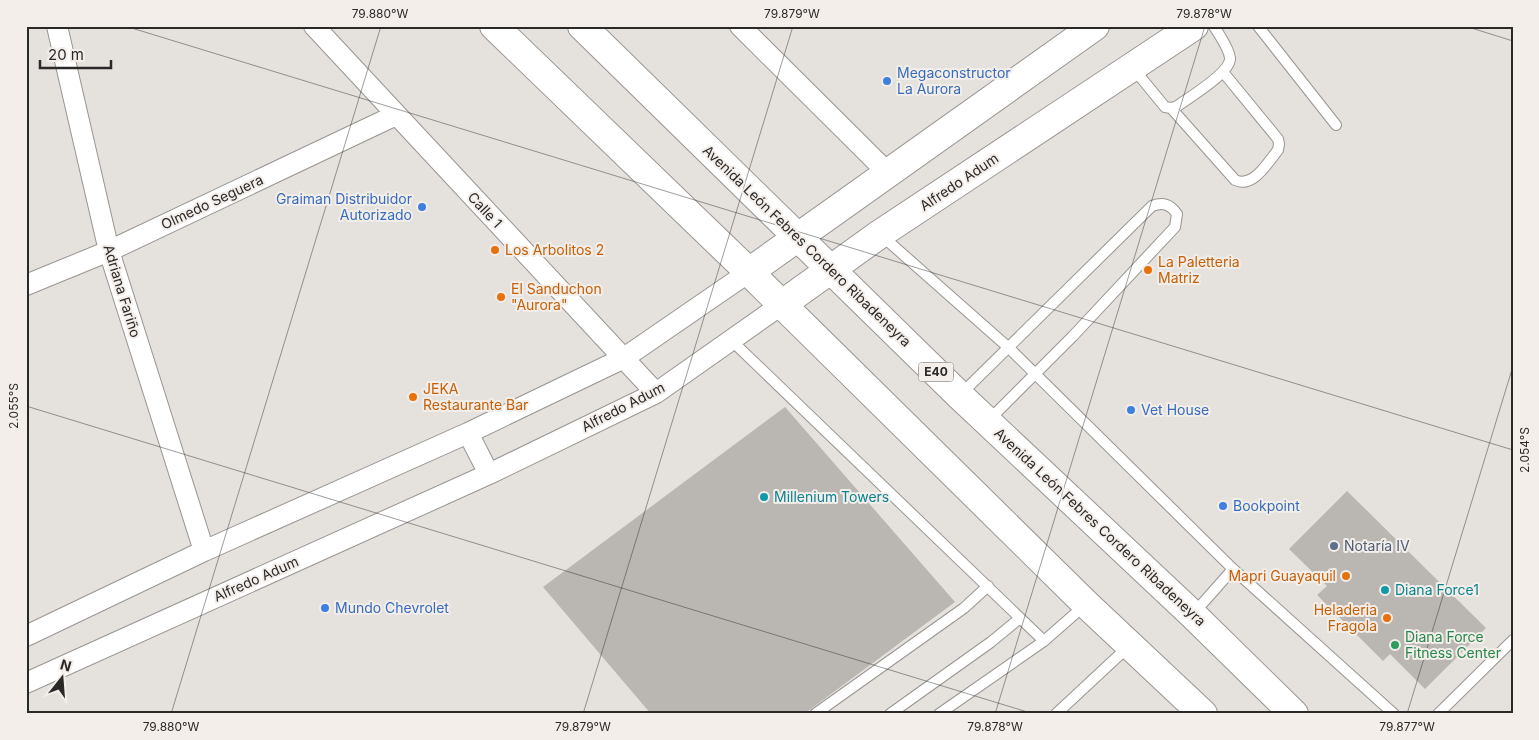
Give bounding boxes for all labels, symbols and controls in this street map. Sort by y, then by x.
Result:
text: 79.880°W [352,6,409,21]
text: 79.879°W [764,6,820,21]
text: 79.878°W [1176,6,1232,21]
scale bar [40,38,111,70]
text: 20 m [48,45,84,64]
place label: Megaconstructor La Aurora [897,64,1011,97]
marker: Megaconstructor La Aurora [881,75,893,87]
street label: Avenida León Febres Cordero Ribadeneyra [700,141,915,350]
street label: Alfredo Adum [916,149,1001,214]
street label: Olmedo Seguera [158,170,266,233]
street label: Calle 1 [465,188,506,231]
place label: Graiman Distribuidor Autorizado [276,190,412,223]
marker: Graiman Distribuidor Autorizado [416,201,428,213]
place label: Los Arbolitos 2 [505,241,604,258]
street label: Adriana Fariño [100,242,145,339]
marker: Los Arbolitos 2 [489,244,501,256]
place label: La Paletteria Matriz [1158,253,1240,286]
marker: La Paletteria Matriz [1142,264,1154,276]
place label: El Sanduchon "Aurora" [511,280,602,313]
marker: El Sanduchon "Aurora" [495,291,507,303]
road number: E40 [918,362,954,382]
street label: Alfredo Adum [578,378,667,435]
place label: JEKA Restaurante Bar [423,380,528,413]
text: 2.055°S [6,383,21,429]
marker: JEKA Restaurante Bar [407,391,419,403]
place label: Vet House [1141,401,1209,418]
marker: Vet House [1125,404,1137,416]
street label: Avenida León Febres Cordero Ribadeneyra [991,424,1210,629]
text: 2.054°S [1517,427,1532,473]
place label: Millenium Towers [774,488,889,505]
marker: Millenium Towers [758,491,770,503]
place label: Bookpoint [1233,497,1300,514]
marker: Bookpoint [1217,500,1229,512]
place label: Notaría IV [1344,537,1410,554]
marker: Notaría IV [1328,540,1340,552]
street label: Alfredo Adum [211,552,301,605]
place label: Mapri Guayaquil [1228,567,1336,584]
marker: Mapri Guayaquil [1340,570,1352,582]
place label: Diana Force1 [1395,581,1479,598]
marker: Diana Force1 [1379,584,1391,596]
place label: Mundo Chevrolet [335,599,449,616]
place label: Heladeria Fragola [1314,601,1377,634]
marker: Mundo Chevrolet [319,602,331,614]
marker: Heladeria Fragola [1381,612,1393,624]
place label: Diana Force Fitness Center [1405,628,1501,661]
marker: Diana Force Fitness Center [1389,639,1401,651]
north arrow [38,652,88,702]
text: N [58,655,74,675]
text: 79.880°W [143,719,200,734]
text: 79.879°W [555,719,611,734]
text: 79.878°W [967,719,1023,734]
text: 79.877°W [1379,719,1435,734]

